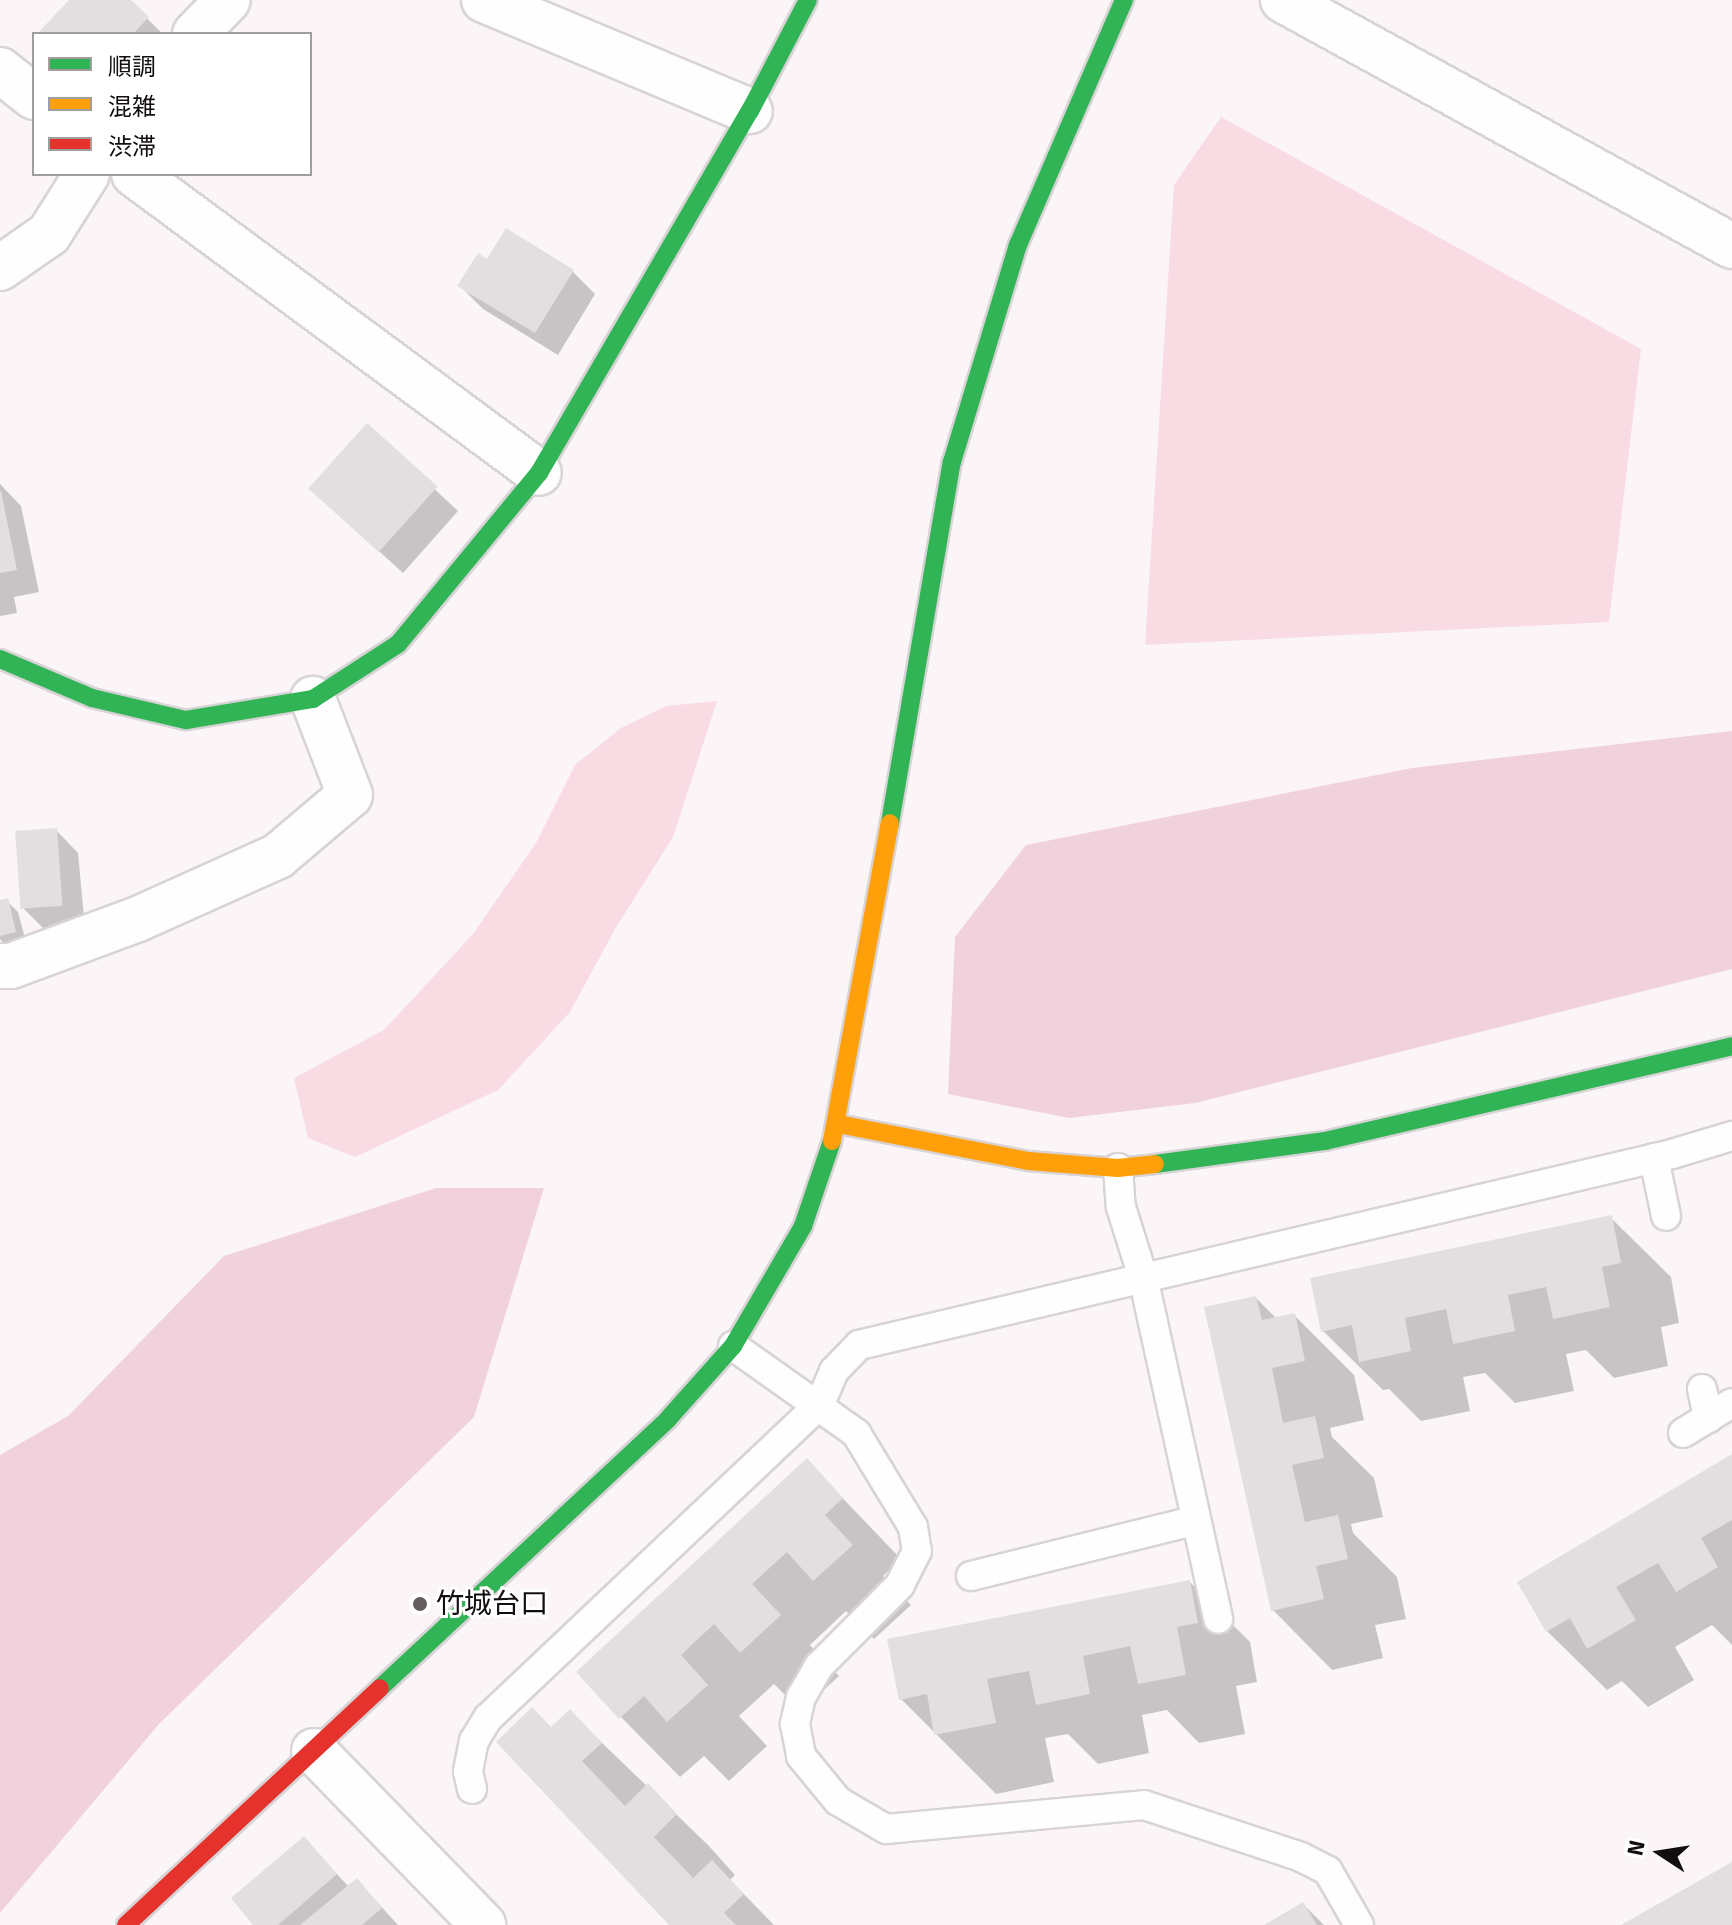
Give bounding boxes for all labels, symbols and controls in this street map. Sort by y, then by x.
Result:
legend [32,32,312,176]
text: 順調 [108,52,156,82]
text: 混雑 [108,92,156,122]
text: 渋滞 [108,132,156,162]
place label: 竹城台口 [436,1587,548,1621]
marker: 竹城台口 [411,1595,429,1613]
north arrow [1620,1813,1700,1893]
text: N [1621,1838,1651,1858]

